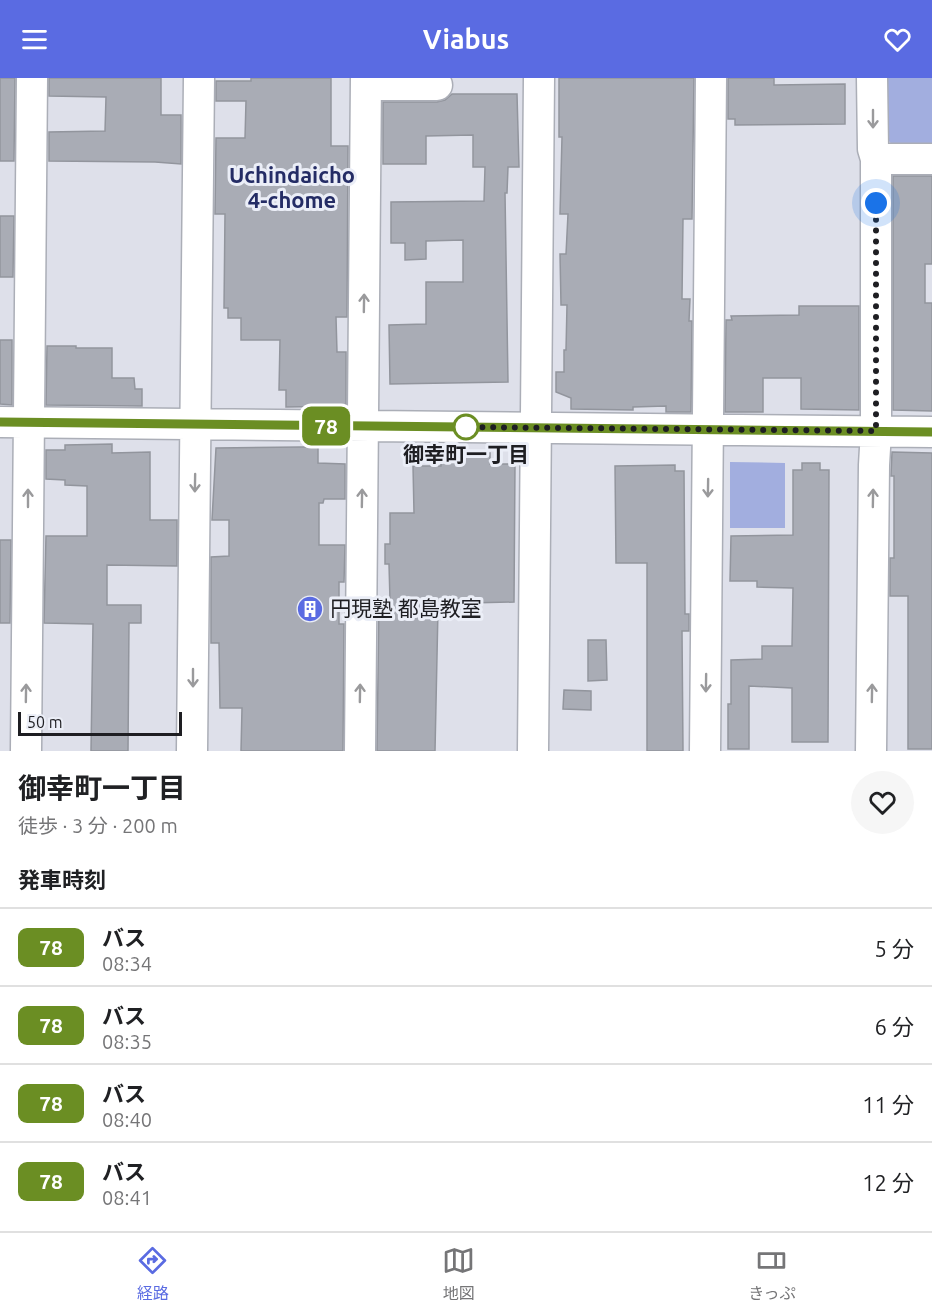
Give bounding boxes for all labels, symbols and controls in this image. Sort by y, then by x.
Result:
icon: menu [18,23,51,56]
icon: heart [881,23,914,56]
text: Viabus [423,24,509,54]
one-way arrow [867,108,879,128]
district label: Uchindaicho 4-chome [229,162,355,212]
your location [861,188,891,218]
one-way arrow [358,293,370,313]
line badge: 78 [299,406,353,446]
text: 78 [314,414,338,438]
marker: 御幸町一丁目 [453,414,479,440]
place label: 御幸町一丁目 [403,442,529,466]
one-way arrow [189,472,201,492]
one-way arrow [702,477,714,497]
one-way arrow [22,488,34,508]
one-way arrow [356,488,368,508]
one-way arrow [868,488,879,508]
building icon: 円現塾 都島教室 [295,594,325,624]
place label: 円現塾 都島教室 [330,596,482,620]
one-way arrow [187,667,199,687]
one-way arrow [700,672,712,692]
one-way arrow [21,683,32,703]
one-way arrow [354,683,366,703]
one-way arrow [866,683,878,703]
scale bar [18,709,182,736]
text: 50 m [27,713,63,731]
button: heart [851,771,914,834]
text: 御幸町一丁目 [18,772,186,803]
text: 徒歩 · 3 分 · 200 m [18,814,178,837]
text: 発車時刻 [18,867,106,892]
text: バス [102,925,146,950]
text: 78 [39,935,63,959]
text: 5 分 [875,936,914,961]
text: 08:34 [102,952,152,975]
text: バス [102,1003,146,1028]
text: 78 [39,1013,63,1037]
text: 6 分 [875,1014,914,1039]
text: 08:35 [102,1030,152,1053]
text: バス [102,1081,146,1106]
text: 78 [39,1091,63,1115]
text: 11 分 [862,1092,914,1117]
text: 08:40 [102,1108,152,1131]
text: バス [102,1159,146,1184]
text: 78 [39,1169,63,1193]
text: 12 分 [862,1170,914,1195]
text: 08:41 [102,1186,152,1209]
tab: 経路 [136,1244,169,1304]
tab: 地図 [442,1244,475,1304]
tab: きっぷ [748,1244,796,1304]

